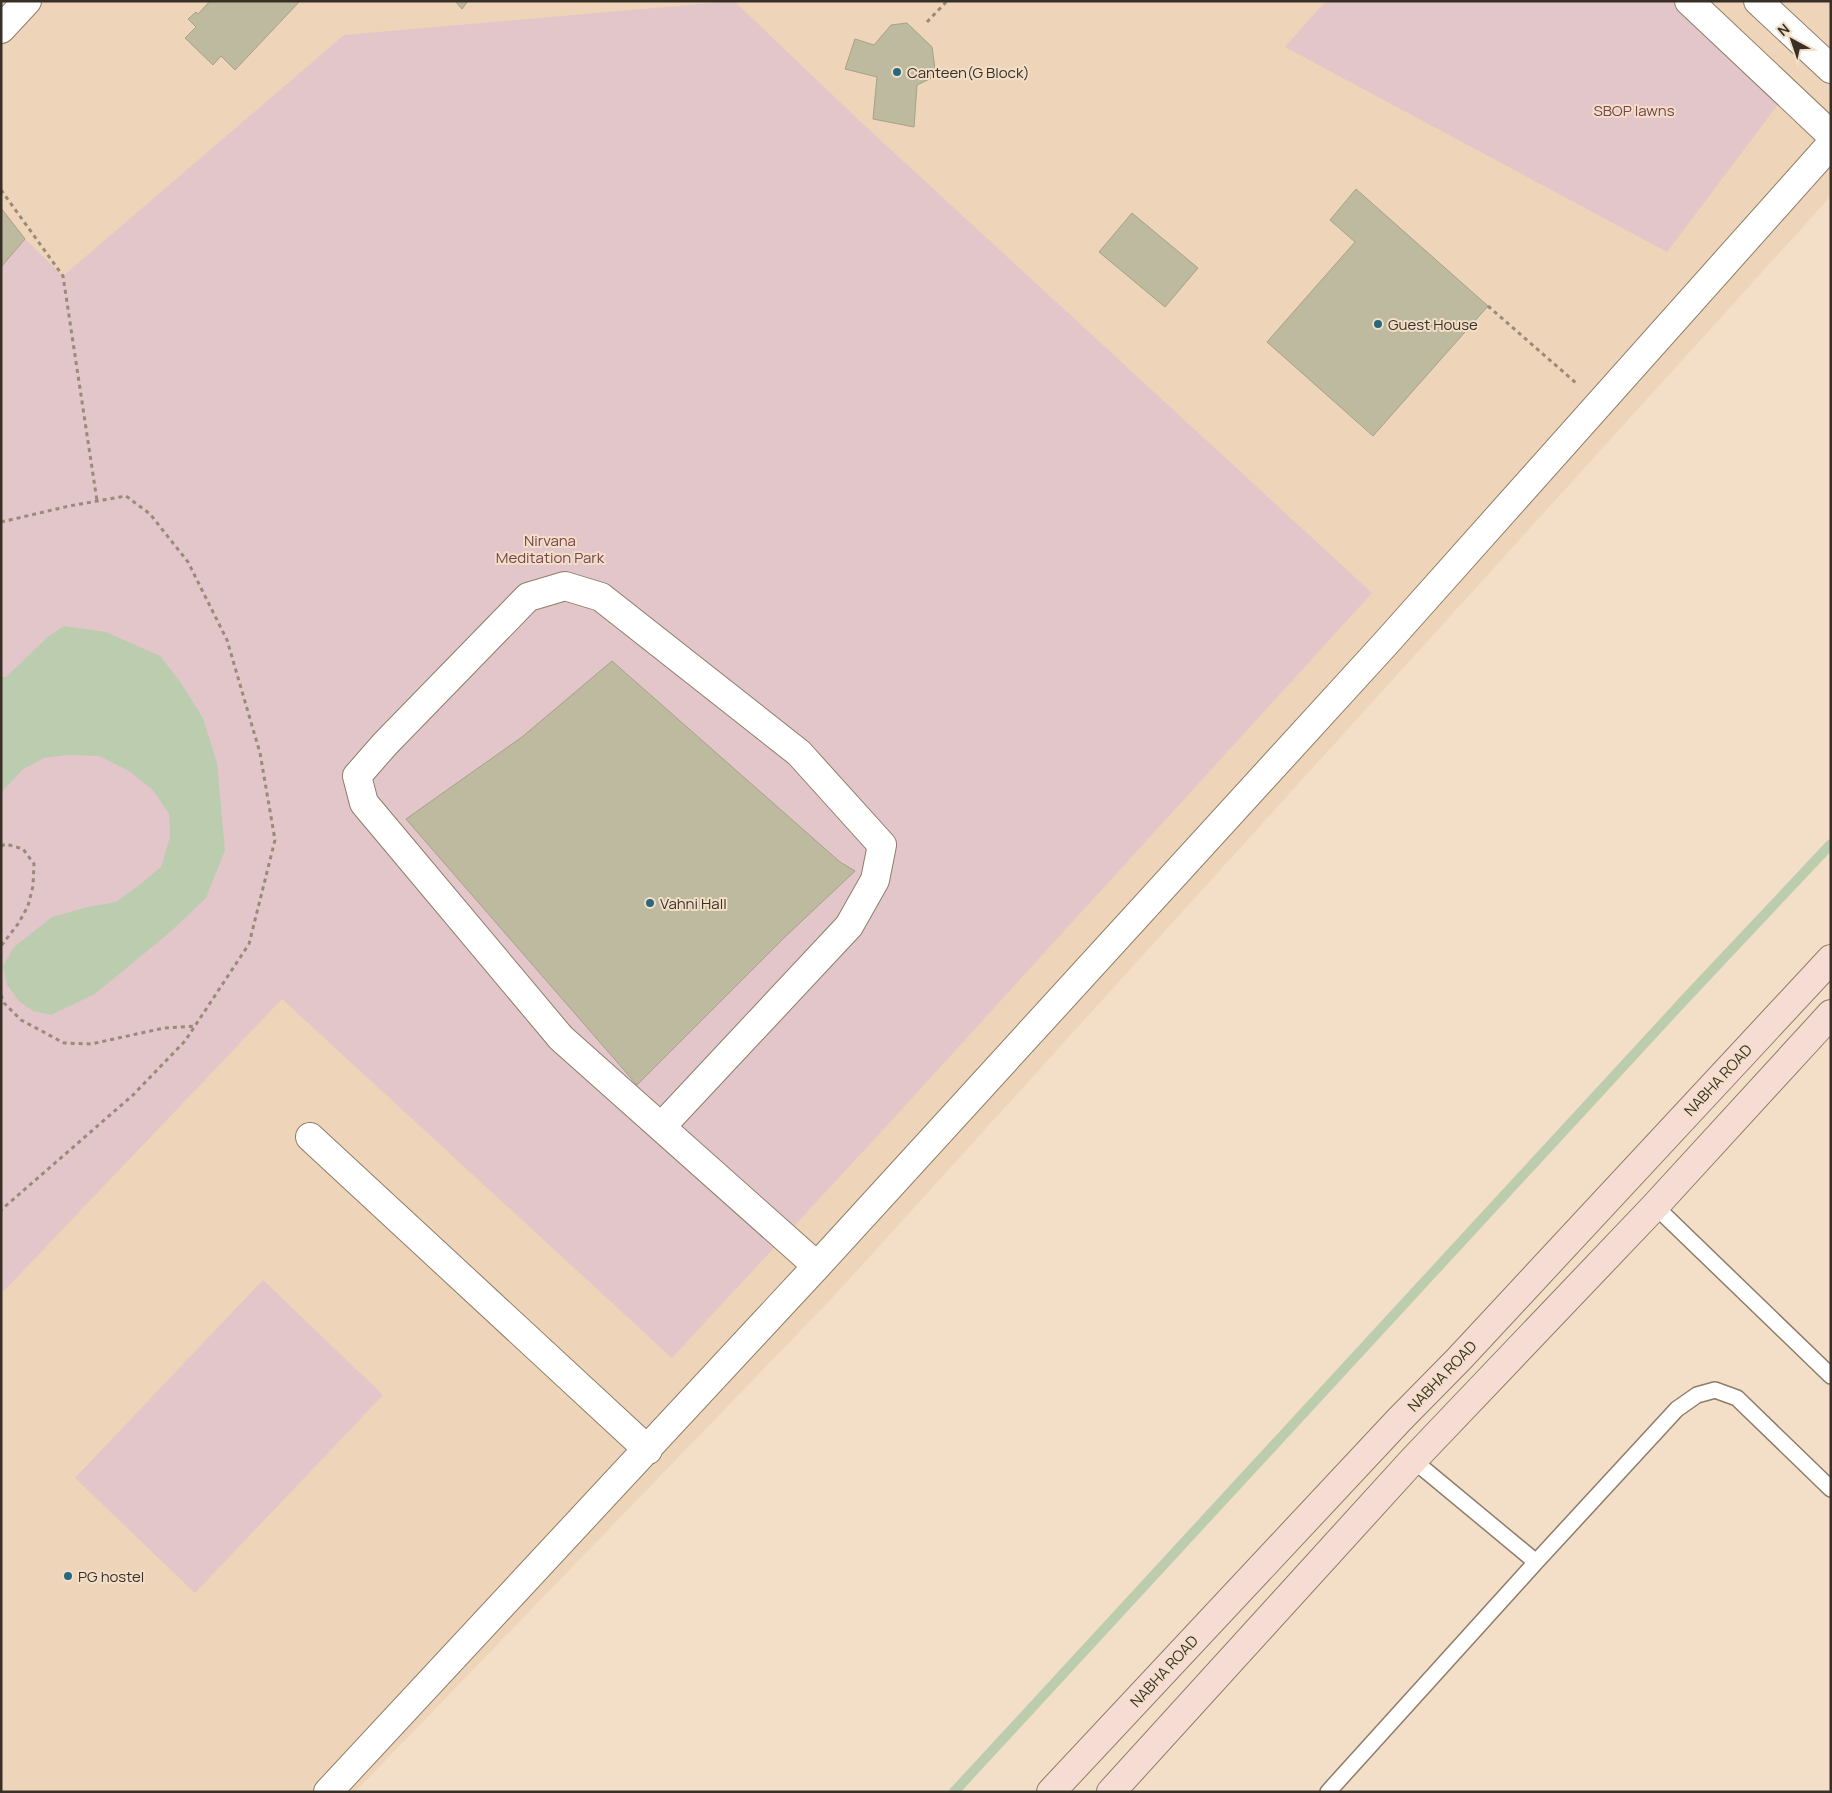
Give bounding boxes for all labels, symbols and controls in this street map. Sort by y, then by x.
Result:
north arrow [1767,15,1817,65]
text: N [1773,19,1793,40]
place label: Canteen(G Block) [907,62,1030,83]
marker: Canteen(G Block) [891,66,903,78]
park label: SBOP lawns [1593,100,1675,121]
place label: Guest House [1388,314,1478,335]
marker: Guest House [1372,318,1384,330]
park label: Nirvana Meditation Park [496,530,605,568]
place label: Vahni Hall [660,893,727,914]
marker: Vahni Hall [644,897,656,909]
street label: NABHA ROAD [1679,1039,1757,1121]
street label: NABHA ROAD [1403,1336,1481,1416]
place label: PG hostel [78,1566,144,1587]
marker: PG hostel [62,1570,74,1582]
street label: NABHA ROAD [1125,1630,1203,1712]

